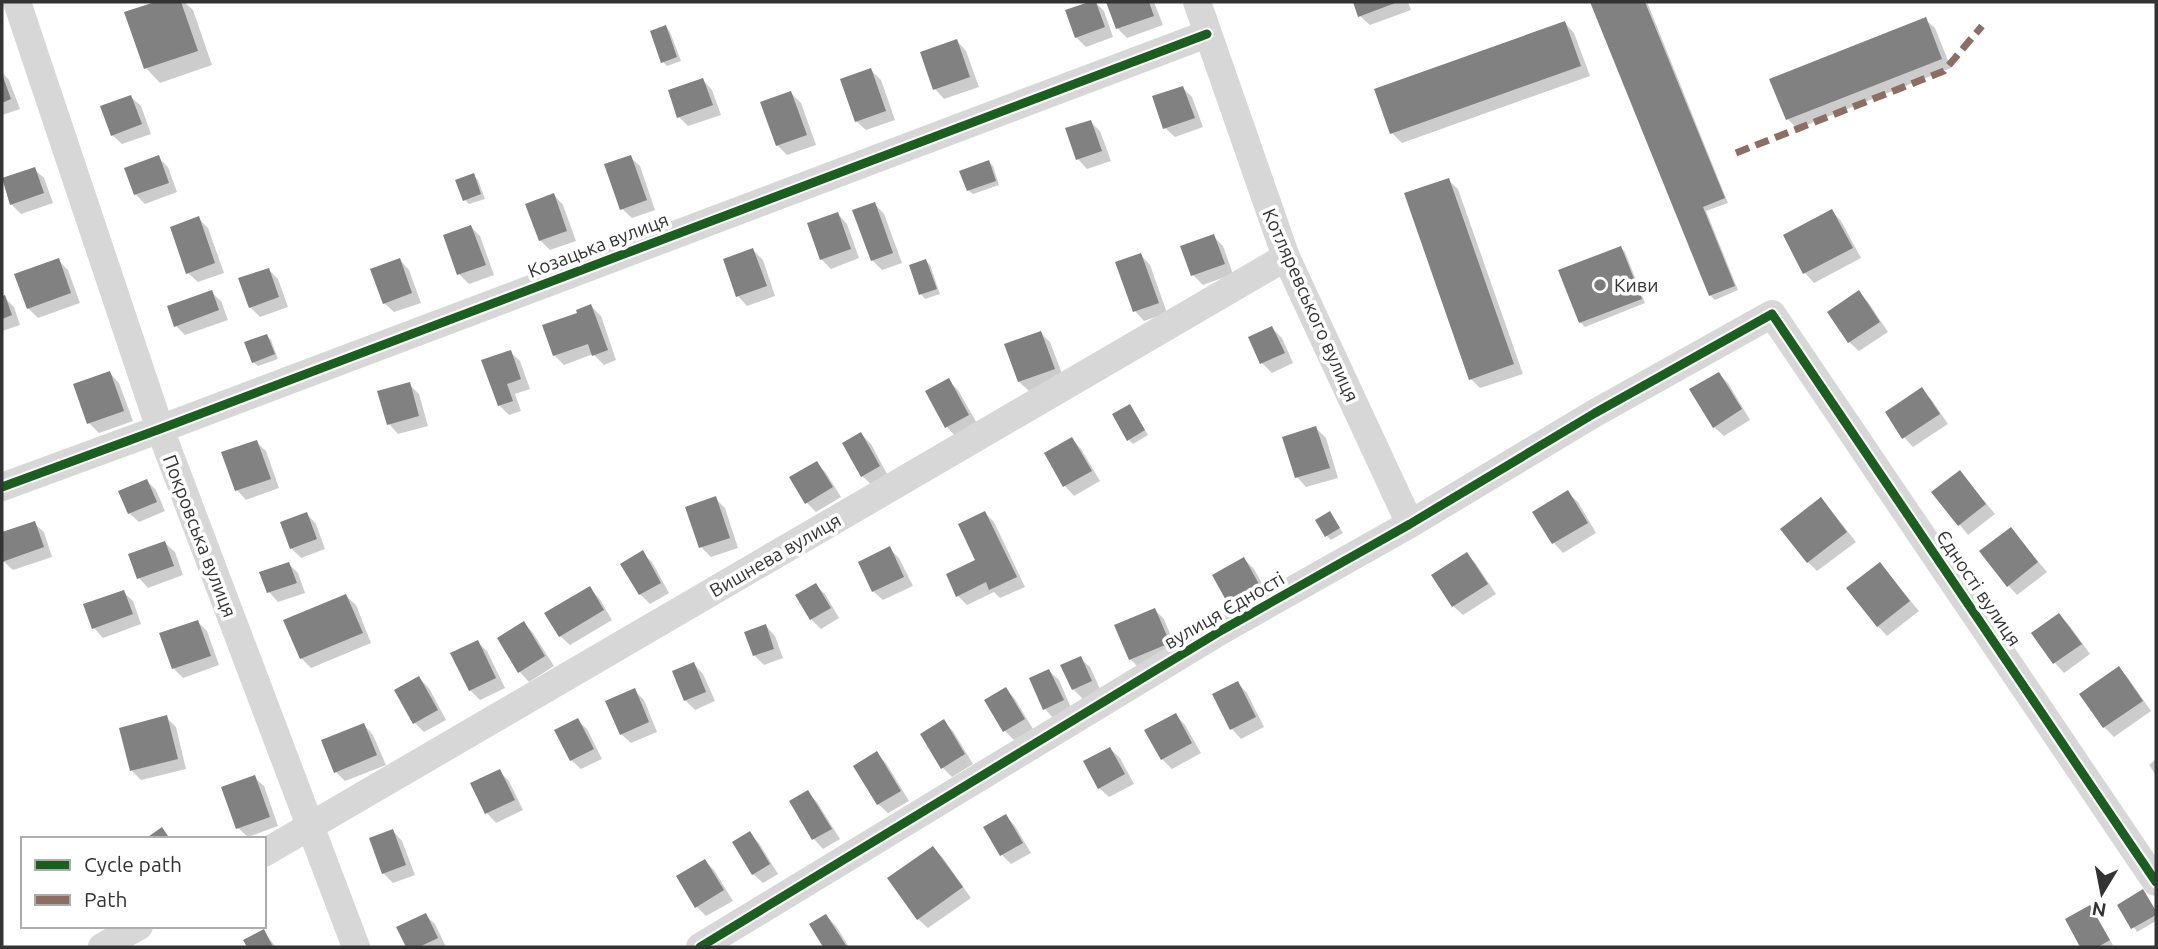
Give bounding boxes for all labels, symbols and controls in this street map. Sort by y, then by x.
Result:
street label: Котляревського вулиця [1258,205,1364,405]
street label: Козацька вулиця [525,208,671,282]
place label: Киви [1614,274,1659,296]
marker: Киви [1592,277,1608,293]
street label: Покровська вулиця [159,452,241,620]
street label: Вишнева вулиця [705,509,845,601]
street label: Єдності вулиця [1932,526,2026,650]
street label: вулиця Єдності [1160,567,1288,653]
legend [21,837,266,928]
text: Cycle path [84,852,182,876]
north arrow [2067,858,2137,928]
text: Path [84,887,127,911]
text: N [2090,898,2108,922]

